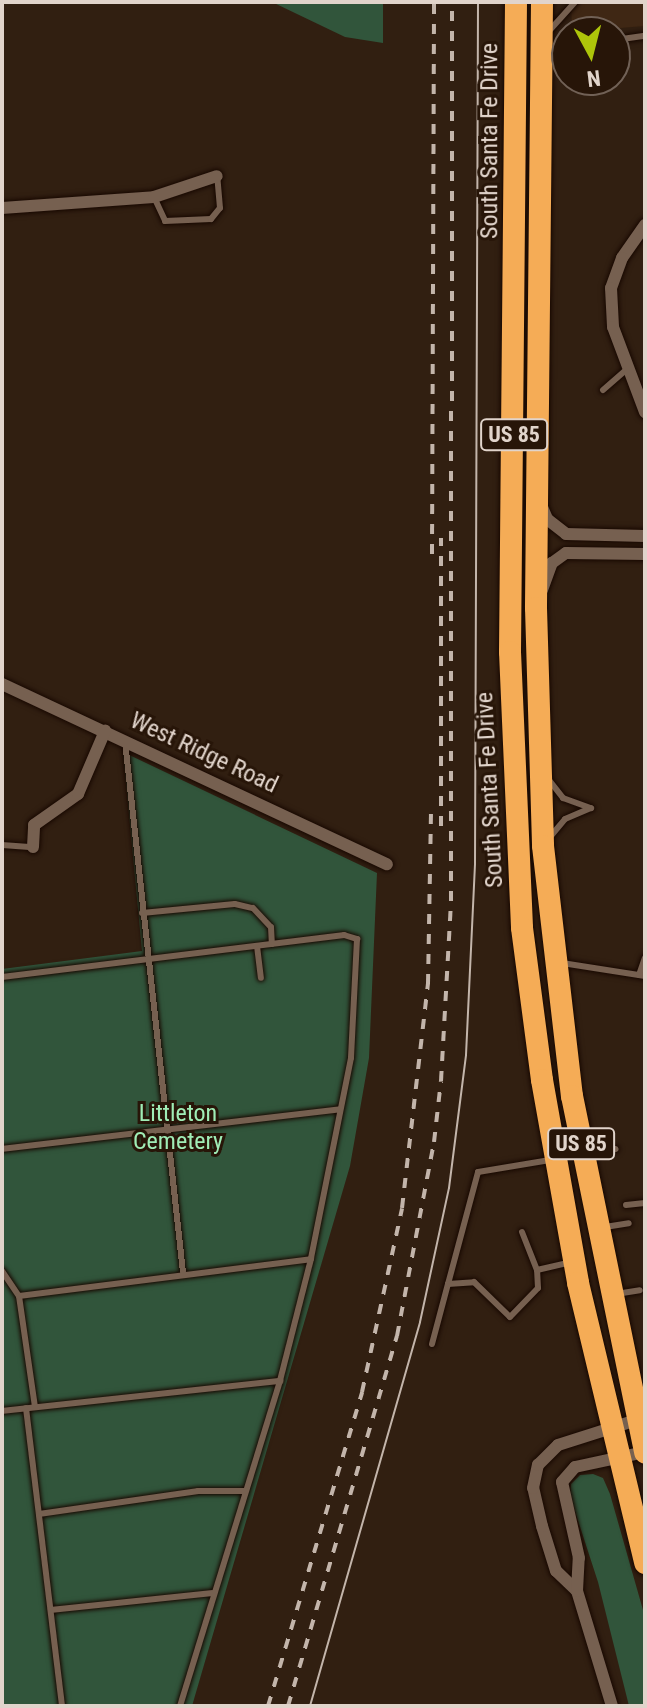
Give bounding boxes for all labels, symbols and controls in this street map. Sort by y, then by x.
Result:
north arrow [551,16,631,96]
street label: South Santa Fe Drive [476,43,504,239]
text: N [586,65,602,92]
road number: US 85 [480,417,548,453]
street label: South Santa Fe Drive [470,691,510,889]
street label: West Ridge Road [126,706,282,800]
park label: Littleton Cemetery [133,1100,223,1156]
road number: US 85 [547,1126,615,1162]

